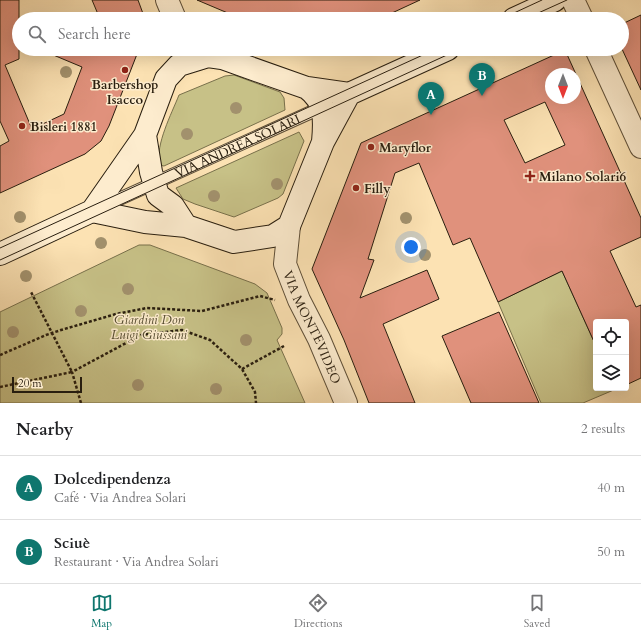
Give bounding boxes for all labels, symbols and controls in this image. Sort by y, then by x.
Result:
search box [12,12,629,56]
icon: search [26,23,48,45]
text: Search here [58,24,131,44]
pin: B [469,63,495,96]
marker: Barbershop Isacco [120,65,130,75]
north arrow [545,68,581,104]
place label: Barbershop Isacco [92,76,158,109]
pin: A [418,82,444,115]
street label: VIA ANDREA SOLARI [172,110,303,183]
place label: Bisleri 1881 [30,118,97,136]
marker: Bisleri 1881 [17,121,27,131]
place label: Maryflor [379,139,432,157]
marker: Maryflor [366,142,376,152]
place label: Milano Solari6 [539,168,627,186]
marker: Milano Solari6 [524,170,536,182]
place label: Filly [364,180,391,198]
marker: Filly [351,183,361,193]
your location [401,237,421,257]
street label: VIA MONTEVIDEO [278,268,345,387]
park label: Giardini Don Luigi Giussani [111,311,188,344]
map controls [593,319,629,391]
button: locate [593,319,629,355]
button: layers [593,355,629,391]
scale bar [12,375,82,394]
text: 20 m [18,376,42,391]
text: Nearby [16,418,73,441]
text: 2 results [581,420,625,438]
text: Dolcedipendenza [54,469,171,489]
text: A [24,479,34,497]
text: 40 m [597,479,625,497]
text: Café · Via Andrea Solari [54,489,186,507]
text: Sciuè [54,533,90,553]
text: B [24,543,34,561]
text: 50 m [597,543,625,561]
text: Restaurant · Via Andrea Solari [54,553,219,571]
tab: Map [91,592,113,631]
tab: Directions [294,592,342,631]
tab: Saved [524,592,550,631]

